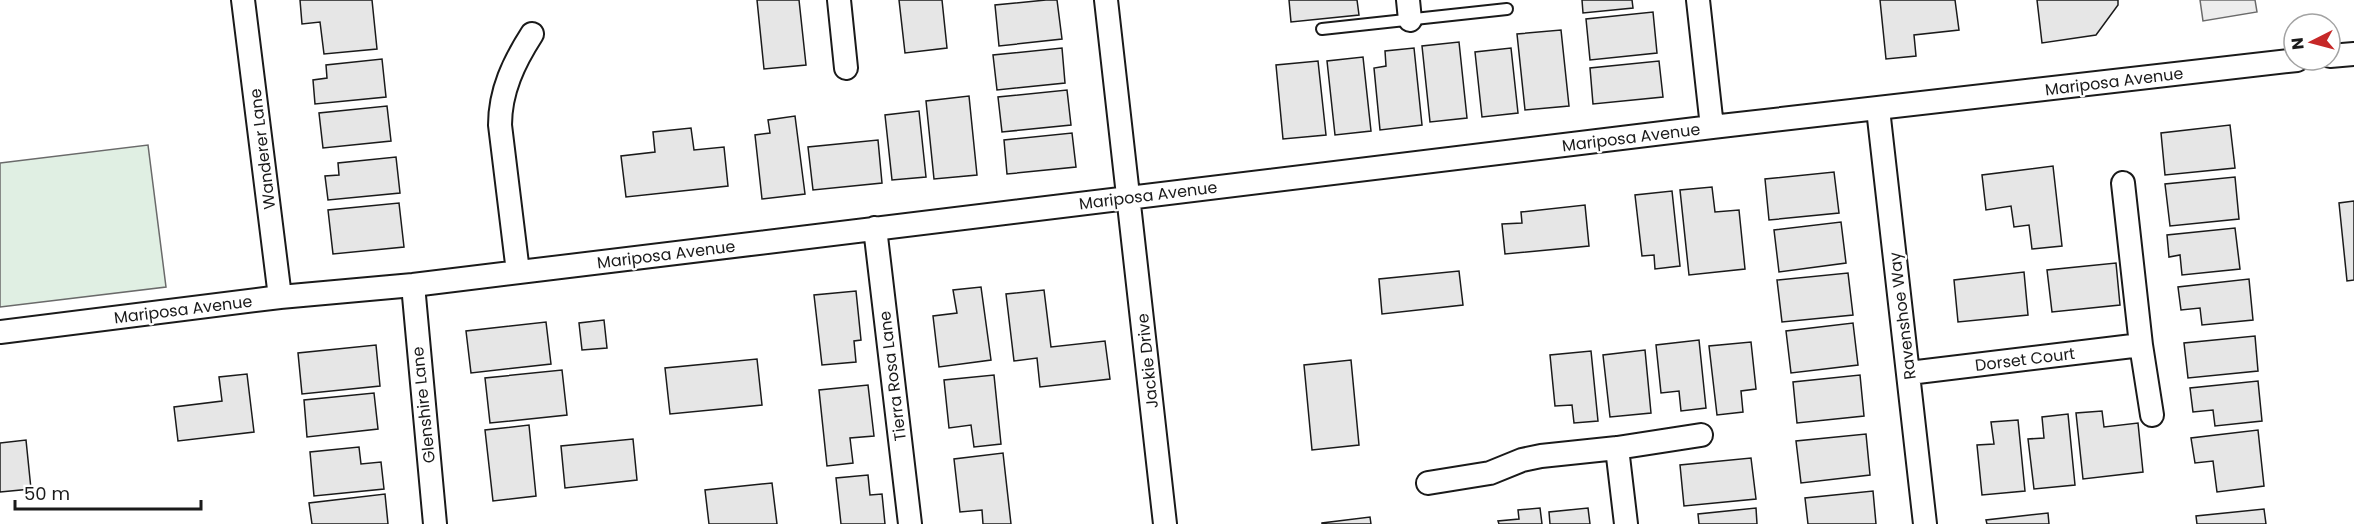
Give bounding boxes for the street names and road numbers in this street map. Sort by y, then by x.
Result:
street label: Mariposa Avenue [2044,62,2185,101]
street label: Wanderer Lane [244,87,281,211]
street label: Mariposa Avenue [1561,118,1702,157]
street label: Mariposa Avenue [1078,176,1219,215]
street label: Mariposa Avenue [596,235,737,274]
street label: Ravenshoe Way [1883,251,1922,381]
street label: Mariposa Avenue [113,290,254,329]
street label: Tierra Rosa Lane [873,310,912,442]
street label: Jackie Drive [1131,312,1164,410]
street label: Dorset Court [1974,342,2077,377]
street label: Glenshire Lane [406,345,441,464]

